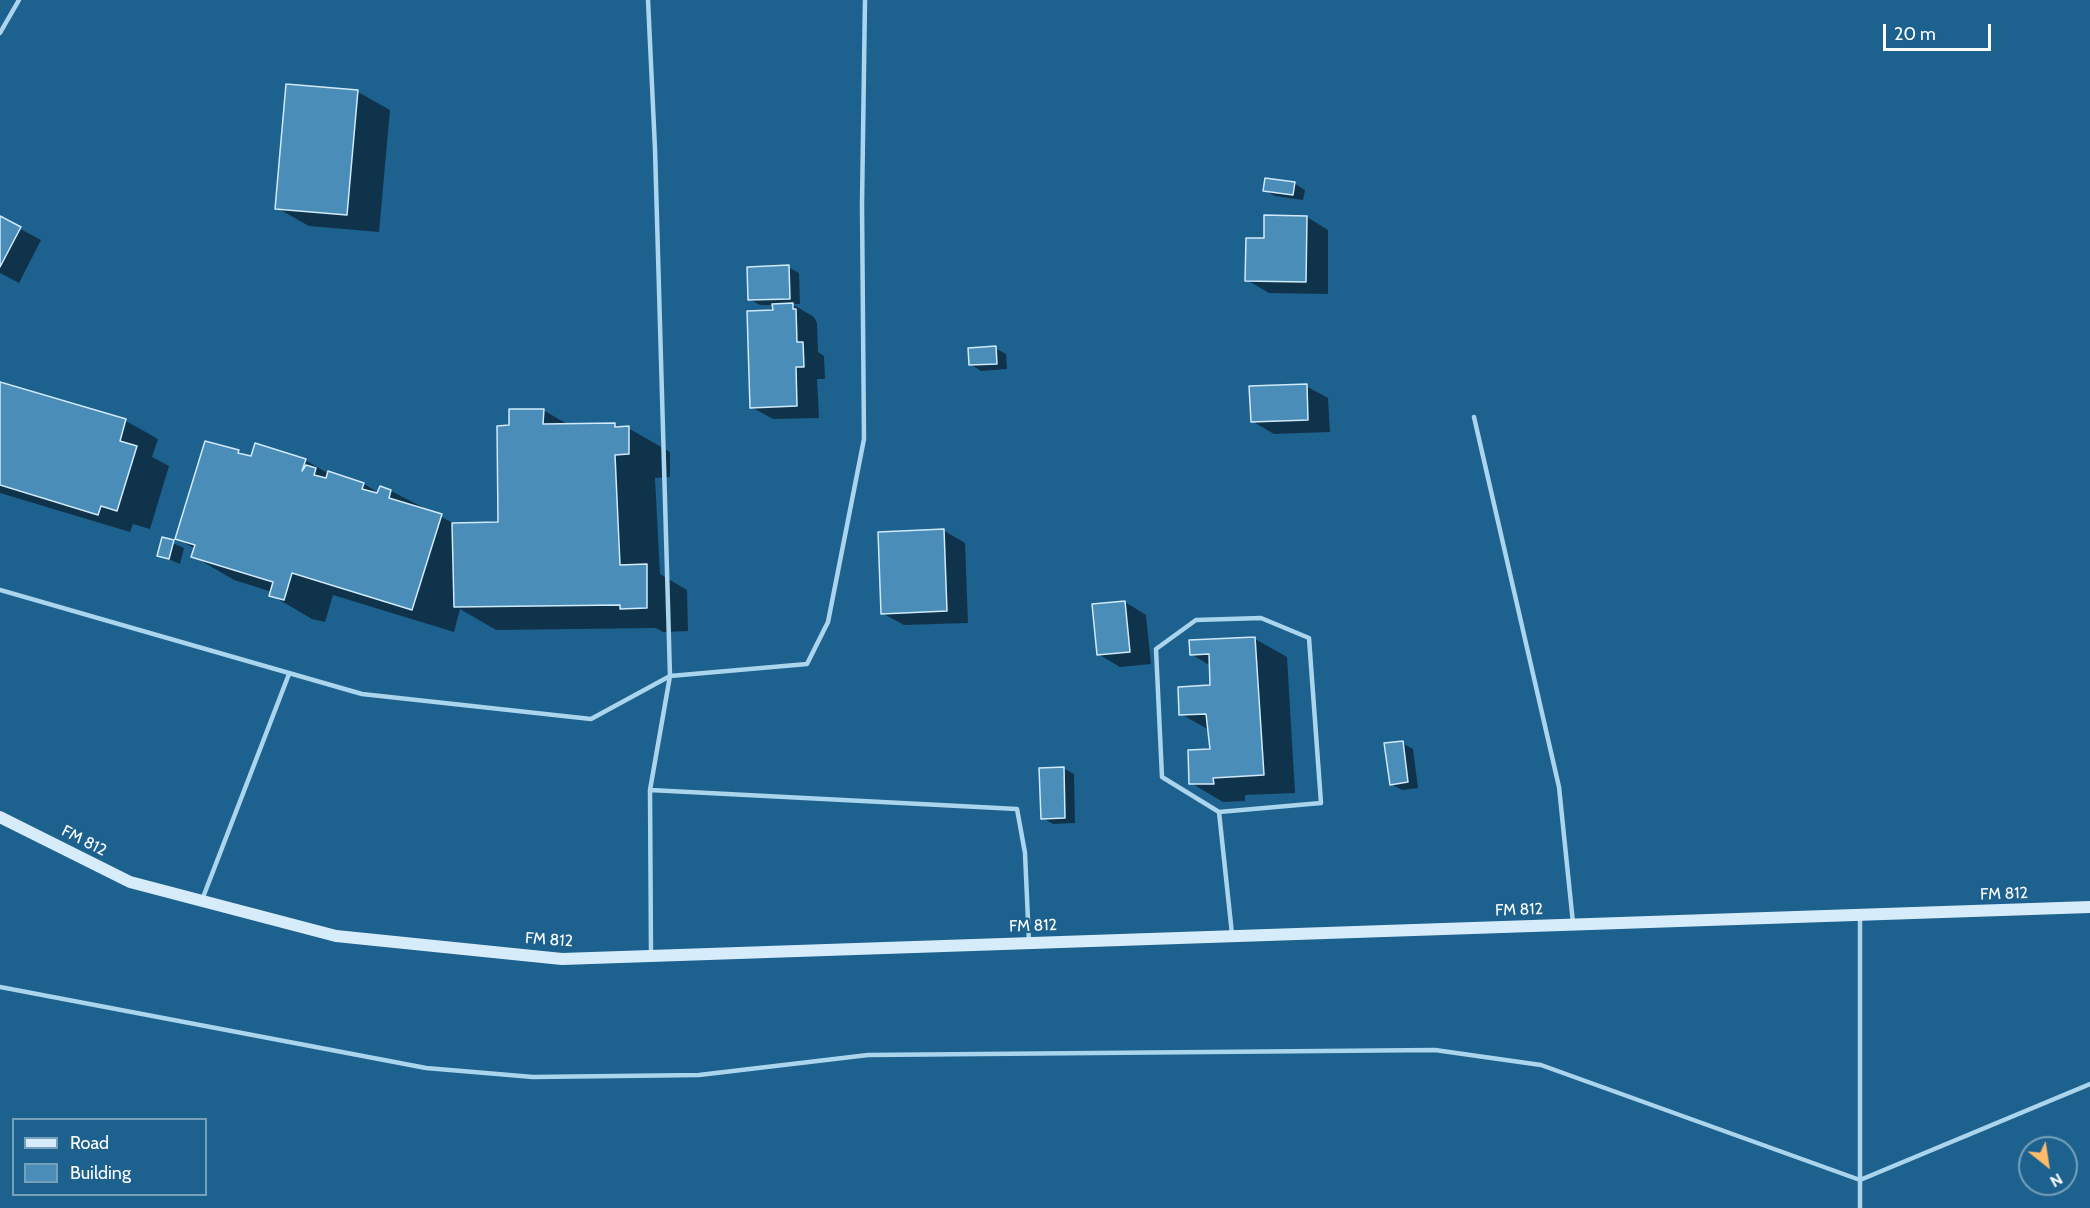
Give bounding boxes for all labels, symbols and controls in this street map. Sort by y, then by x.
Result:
scale bar [1886,12,1994,50]
text: 20 m [1894,23,1936,45]
street label: FM 812 [58,822,110,860]
street label: FM 812 [1980,884,2028,904]
street label: FM 812 [1495,900,1543,920]
street label: FM 812 [1009,916,1057,936]
street label: FM 812 [524,929,574,951]
legend [12,1118,207,1196]
text: Road [70,1132,109,1154]
north arrow [2018,1136,2078,1196]
text: Building [70,1162,131,1184]
text: N [2047,1169,2066,1191]

